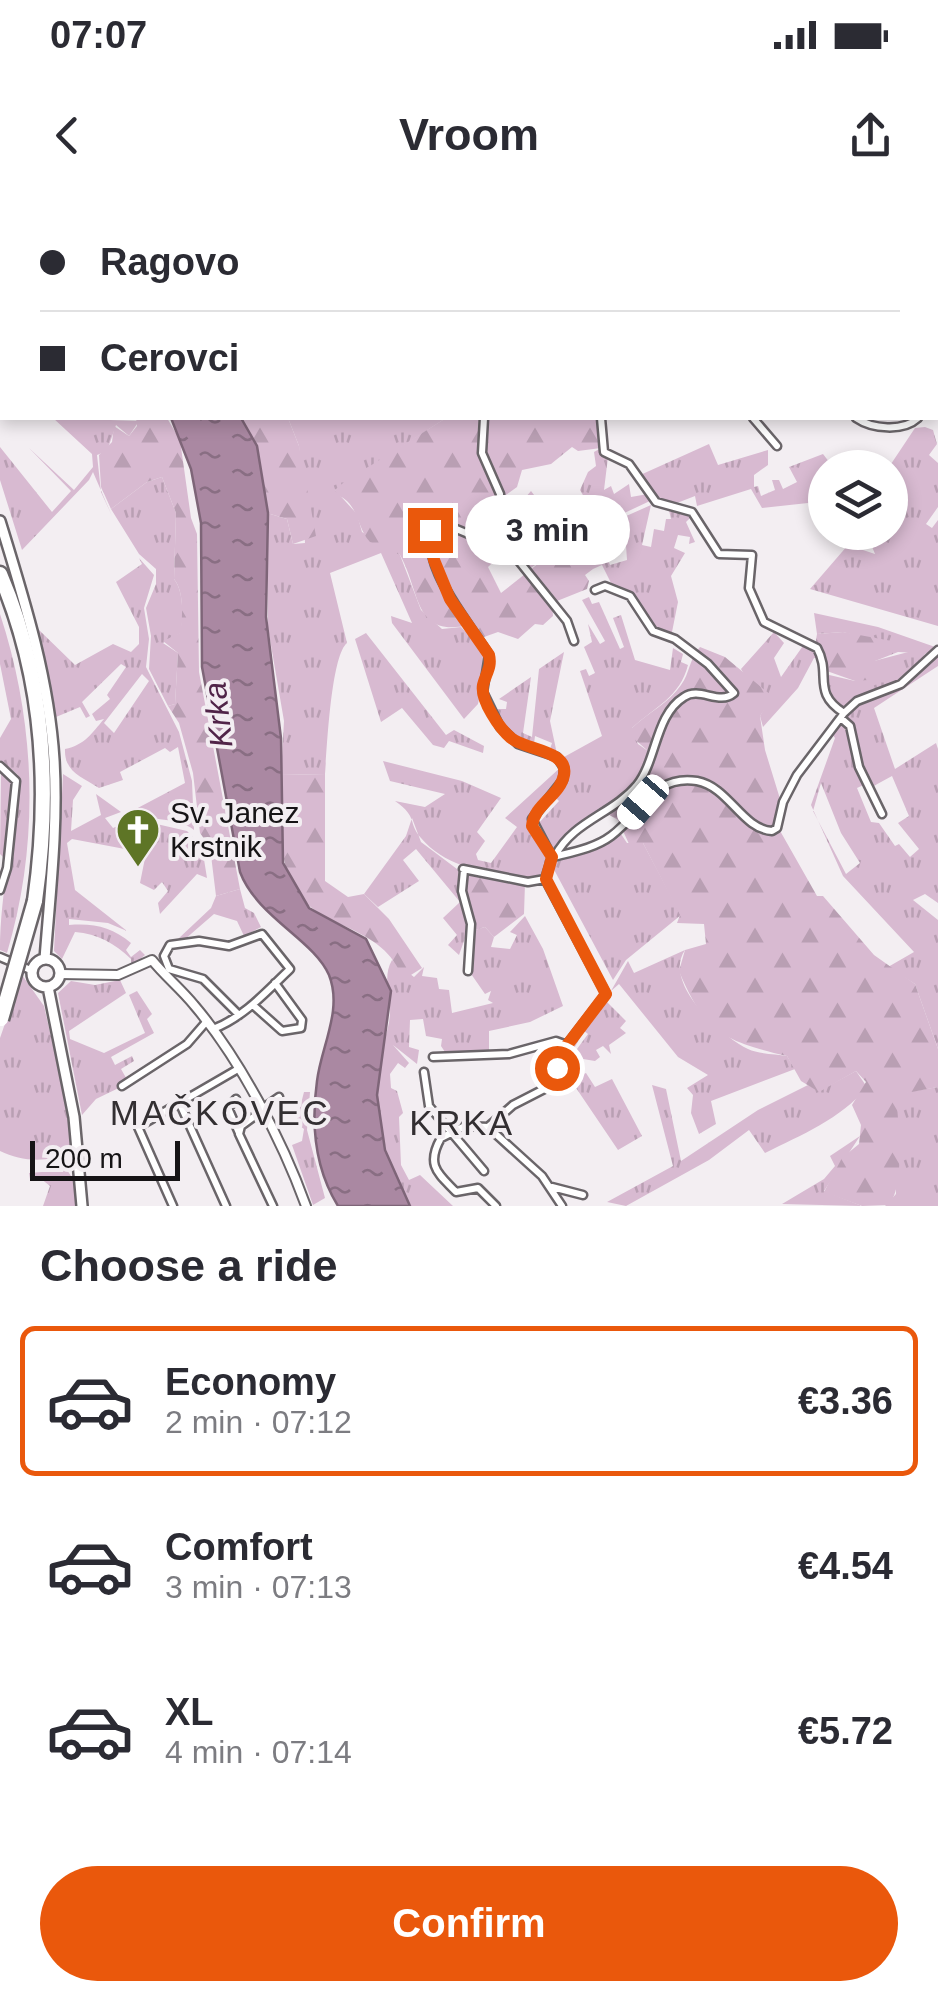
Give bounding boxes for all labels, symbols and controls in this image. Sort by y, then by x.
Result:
text: 07:07 [50,14,147,56]
icon: back [40,108,95,163]
icon: share [843,108,898,163]
text: Vroom [399,109,539,160]
text: Ragovo [100,241,239,283]
text: Cerovci [100,337,239,379]
map controls [808,450,908,550]
button: layers [808,450,908,550]
callout: 3 min [465,495,630,565]
route end [408,508,453,553]
text: 3 min [506,512,589,548]
water label: Krka [197,680,239,750]
car [612,770,674,834]
place label: Sv. Janez Krstnik [170,796,300,863]
church icon: Sv. Janez Krstnik [115,807,161,868]
route start [535,1046,580,1091]
district label: MAČKOVEC [110,1093,330,1132]
district label: KRKA [409,1103,515,1142]
scale bar [30,1136,180,1180]
text: 200 m [45,1143,123,1174]
text: Choose a ride [40,1240,338,1291]
icon: car [45,1356,135,1446]
text: Economy [165,1361,336,1403]
text: €3.36 [798,1380,893,1422]
text: 2 min · 07:12 [165,1404,352,1440]
icon: car [45,1521,135,1611]
text: Comfort [165,1526,313,1568]
text: €4.54 [798,1545,893,1587]
text: 3 min · 07:13 [165,1569,352,1605]
icon: car [45,1686,135,1776]
text: XL [165,1691,214,1733]
text: €5.72 [798,1710,893,1752]
text: 4 min · 07:14 [165,1734,352,1770]
button: Confirm [40,1866,898,1981]

